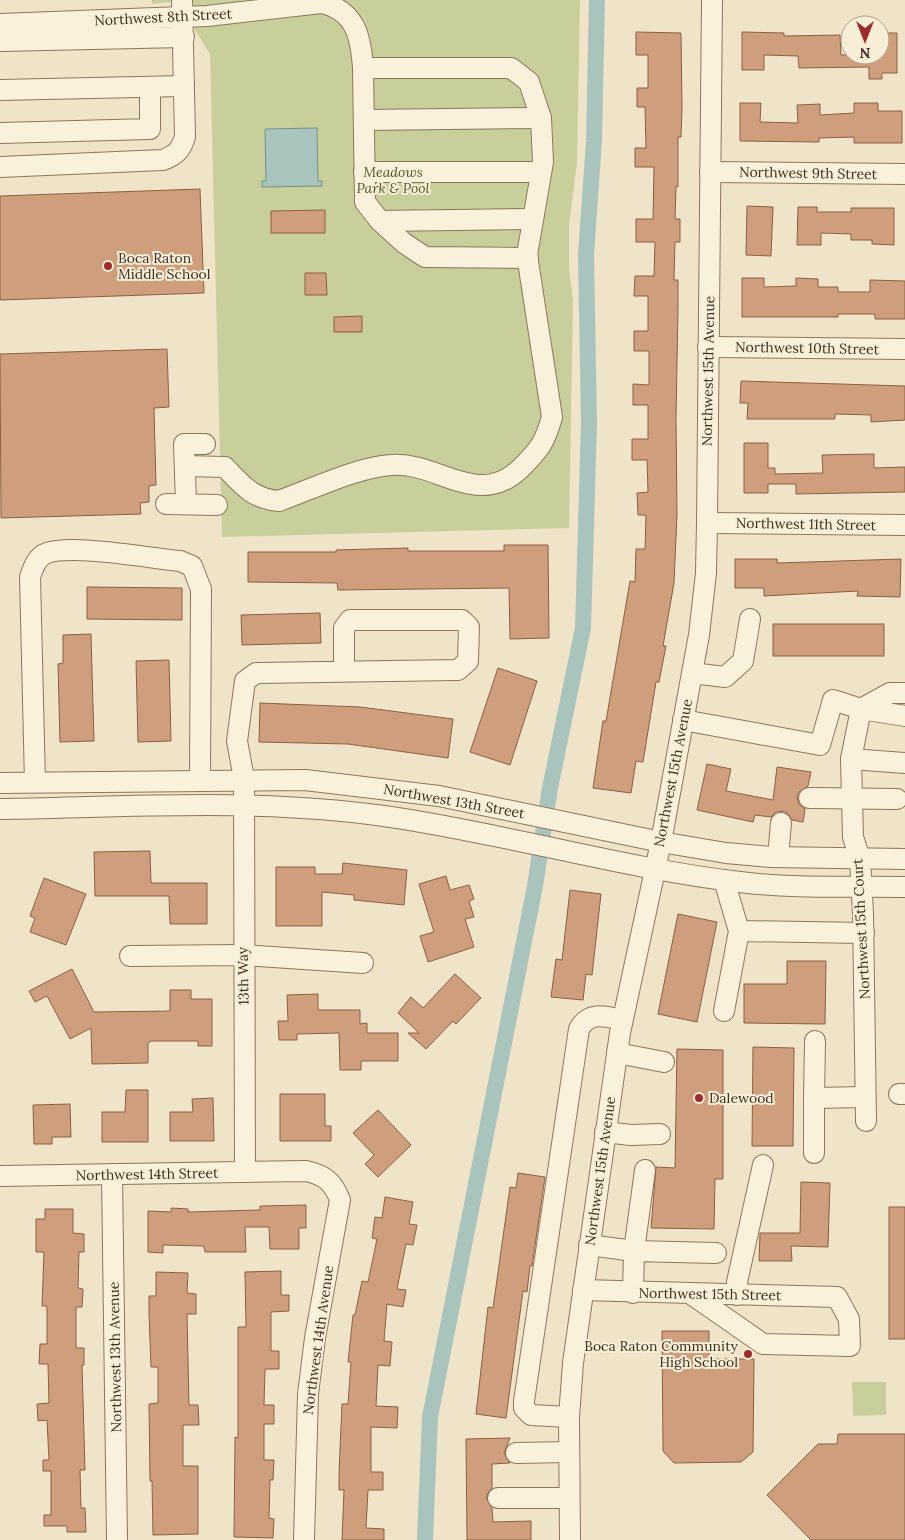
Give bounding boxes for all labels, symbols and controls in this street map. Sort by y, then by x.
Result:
street label: Northwest 8th Street [94,4,233,30]
north arrow [840,15,890,65]
text: N [859,44,870,62]
park label: Meadows Park & Pool [356,163,430,197]
street label: Northwest 9th Street [739,163,878,183]
place label: Boca Raton Middle School [118,249,211,283]
marker: Boca Raton Middle School [102,260,114,272]
street label: Northwest 15th Avenue [698,295,718,446]
street label: Northwest 10th Street [735,338,880,358]
street label: Northwest 11th Street [736,514,877,534]
street label: Northwest 15th Avenue [650,697,696,849]
street label: Northwest 13th Street [382,780,526,822]
street label: Northwest 15th Court [848,858,874,1000]
street label: 13th Way [233,946,253,1005]
place label: Dalewood [709,1089,774,1107]
marker: Dalewood [693,1092,705,1104]
street label: Northwest 15th Avenue [581,1095,619,1247]
street label: Northwest 14th Street [76,1164,219,1184]
street label: Northwest 14th Avenue [299,1264,337,1416]
street label: Northwest 13th Avenue [105,1281,125,1433]
street label: Northwest 15th Street [638,1284,782,1304]
place label: Boca Raton Community High School [584,1337,739,1371]
marker: Boca Raton Community High School [742,1348,754,1360]

